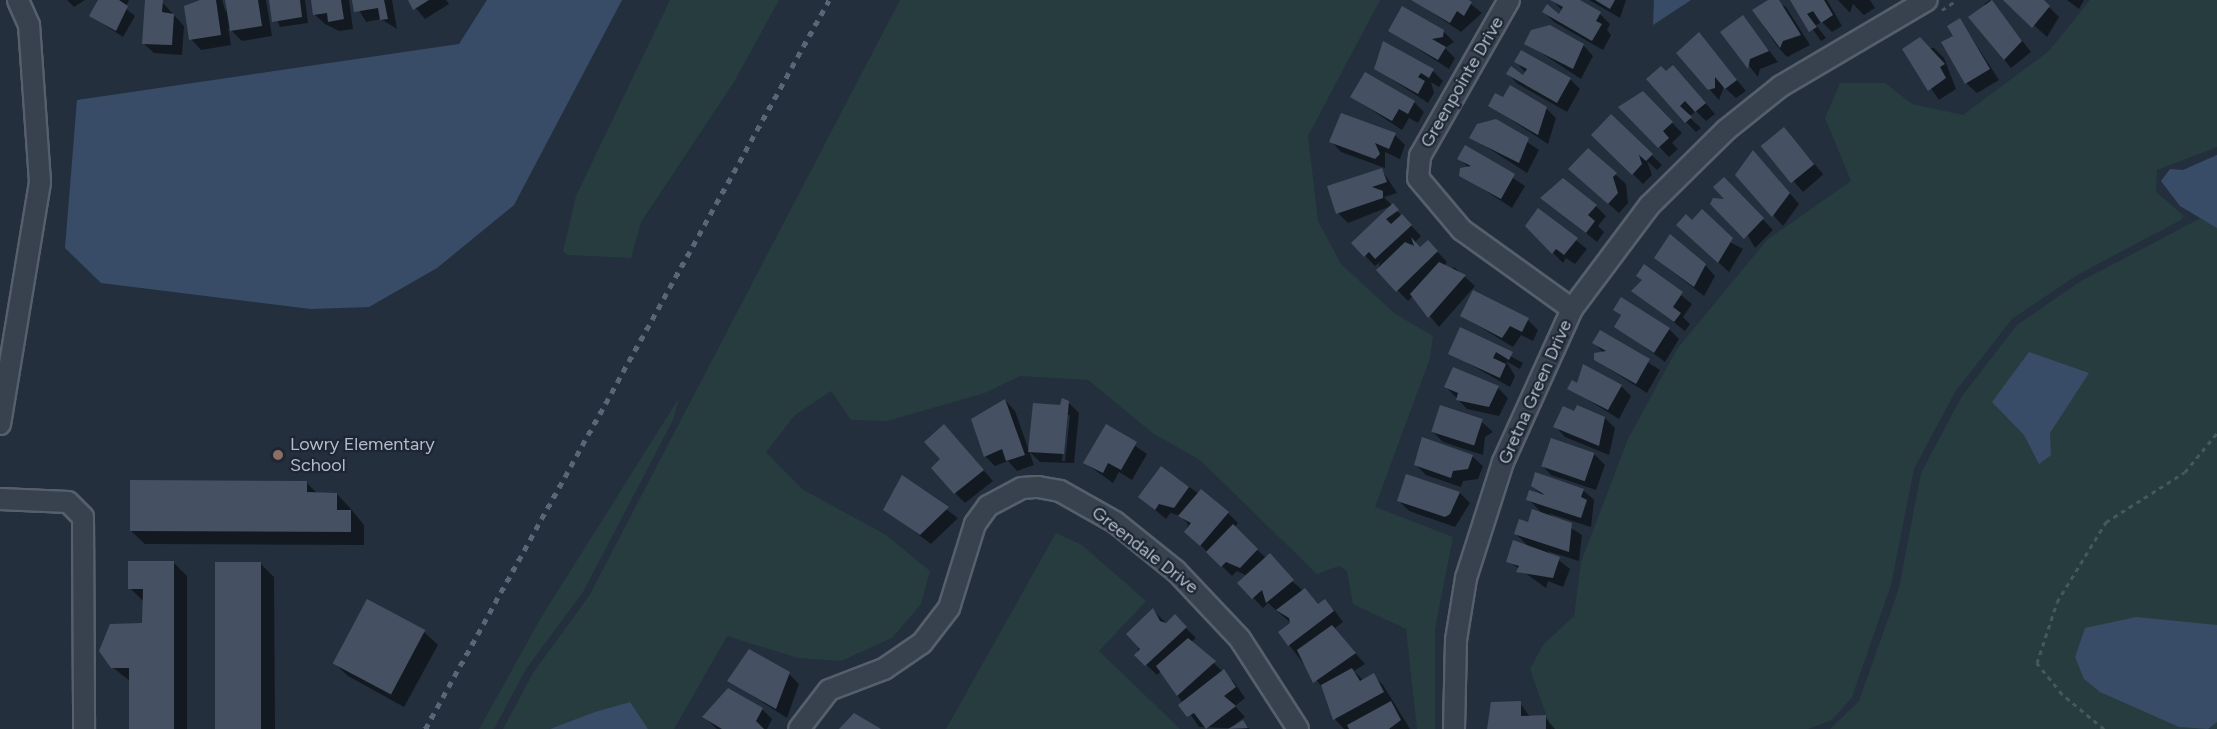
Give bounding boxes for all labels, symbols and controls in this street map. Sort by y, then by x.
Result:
street label: Greenpointe Drive [1416,13,1508,151]
street label: Gretna Green Drive [1493,317,1577,467]
place label: Lowry Elementary School [290,434,435,476]
marker: Lowry Elementary School [271,448,285,462]
street label: Greendale Drive [1088,502,1202,598]

